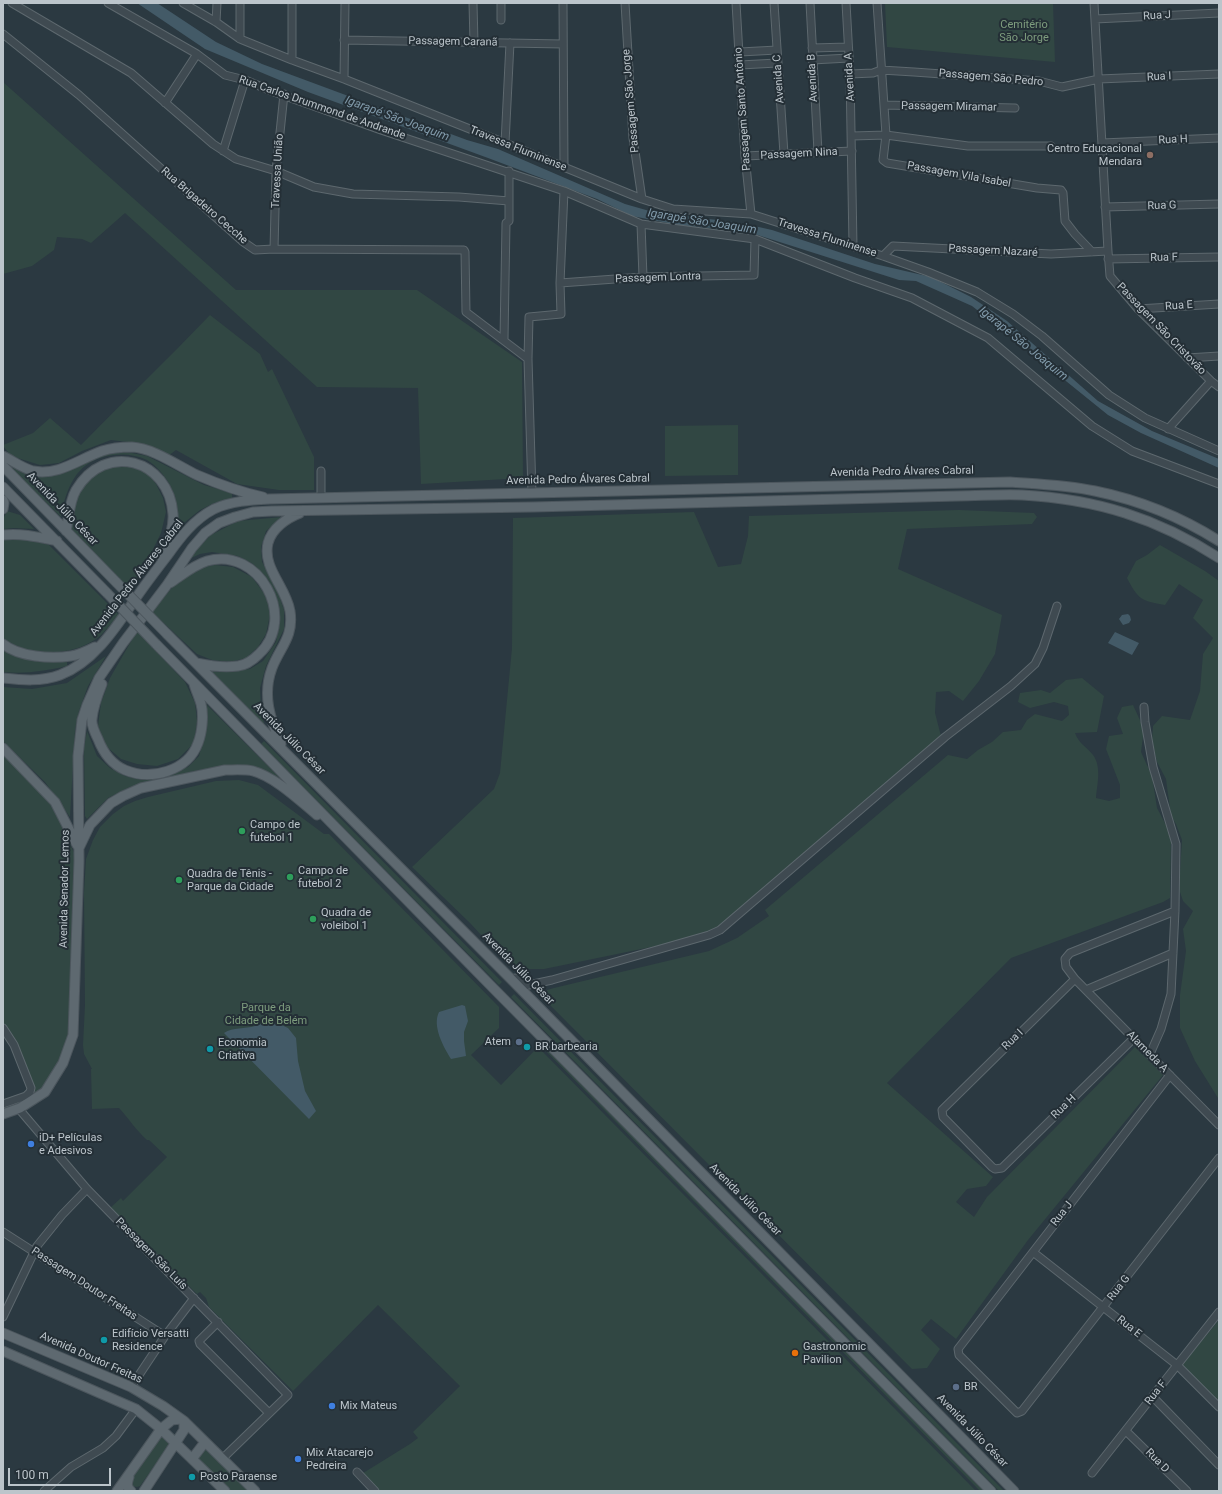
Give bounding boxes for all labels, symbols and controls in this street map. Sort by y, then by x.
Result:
street label: Rua J [1143,9,1171,23]
park label: Cemitério São Jorge [999,18,1049,44]
street label: Passagem Caranã [408,35,498,49]
street label: Passagem Santo Antônio [732,47,754,171]
street label: Passagem São Jorge [620,49,642,153]
street label: Avenida A [842,52,858,102]
street label: Avenida B [805,53,821,103]
street label: Avenida C [771,54,787,104]
street label: Passagem São Pedro [938,67,1044,89]
street label: Rua I [1146,70,1172,84]
street label: Rua Carlos Drummond de Andrande [237,73,407,143]
water label: Igarapé São Joaquim [343,93,451,145]
street label: Passagem Miramar [901,100,997,114]
street label: Travessa Fluminense [468,124,568,174]
street label: Travessa União [269,133,287,209]
street label: Rua H [1158,133,1188,147]
place label: Centro Educacional Mendara [1047,142,1142,168]
street label: Passagem Nina [760,145,838,163]
marker: Centro Educacional Mendara [1145,150,1155,160]
street label: Passagem Vila Isabel [906,159,1012,191]
street label: Rua Brigadeiro Cecche [158,165,250,247]
street label: Rua G [1147,199,1177,213]
water label: Igarapé São Joaquim [647,206,757,238]
street label: Travessa Fluminense [776,216,878,260]
street label: Passagem Nazaré [948,242,1038,260]
street label: Rua F [1150,251,1178,265]
street label: Passagem Lontra [615,270,701,286]
street label: Passagem São Cristovão [1114,280,1208,378]
street label: Rua E [1165,298,1193,314]
water label: Igarapé São Joaquim [976,304,1070,384]
street label: Avenida Pedro Álvares Cabral [830,464,974,480]
street label: Avenida Júlio César [24,470,100,548]
street label: Avenida Pedro Álvares Cabral [506,472,650,488]
street label: Avenida Pedro Álvares Cabral [88,517,186,639]
street label: Avenida Júlio César [250,700,328,778]
place label: Campo de futebol 1 [250,818,300,844]
marker: Campo de futebol 1 [237,826,247,836]
street label: Avenida Senador Lemos [57,830,73,948]
place label: Campo de futebol 2 [298,864,348,890]
place label: Quadra de Tênis - Parque da Cidade [187,867,273,893]
marker: Campo de futebol 2 [285,872,295,882]
marker: Quadra de Tênis - Parque da Cidade [174,875,184,885]
place label: Quadra de voleibol 1 [321,906,371,932]
marker: Quadra de voleibol 1 [308,914,318,924]
street label: Avenida Júlio César [479,930,557,1008]
park label: Parque da Cidade de Belém [225,1001,307,1027]
street label: Rua I [1000,1027,1026,1053]
street label: Alameda A [1123,1028,1171,1076]
place label: Atem [485,1035,511,1049]
place label: Economia Criativa [218,1036,267,1062]
marker: Atem [514,1037,524,1047]
place label: BR barbearia [535,1040,598,1054]
marker: BR barbearia [522,1042,532,1052]
marker: Economia Criativa [205,1044,215,1054]
street label: Rua H [1049,1092,1079,1122]
place label: iD+ Películas e Adesivos [39,1131,102,1157]
marker: iD+ Películas e Adesivos [26,1139,36,1149]
street label: Avenida Júlio César [706,1161,784,1239]
street label: Rua J [1048,1199,1076,1229]
street label: Passagem São Luís [112,1215,190,1293]
street label: Passagem Doutor Freitas [29,1245,139,1323]
street label: Rua G [1105,1272,1133,1304]
street label: Rua E [1114,1313,1144,1341]
place label: Edifício Versatti Residence [112,1327,189,1353]
street label: Avenida Doutor Freitas [38,1329,144,1387]
marker: Edifício Versatti Residence [99,1335,109,1345]
place label: Gastronomic Pavilion [803,1340,866,1366]
marker: Gastronomic Pavilion [790,1348,800,1358]
street label: Rua F [1142,1378,1170,1408]
place label: BR [964,1380,978,1394]
marker: BR [951,1382,961,1392]
street label: Avenida Júlio César [934,1392,1010,1470]
place label: Mix Mateus [340,1399,397,1413]
marker: Mix Mateus [327,1401,337,1411]
place label: Mix Atacarejo Pedreira [306,1446,373,1472]
street label: Rua D [1142,1446,1172,1476]
marker: Mix Atacarejo Pedreira [293,1454,303,1464]
scale bar [10,1460,113,1486]
text: 100 m [15,1468,49,1482]
place label: Posto Paraense [200,1470,277,1484]
marker: Posto Paraense [187,1472,197,1482]

